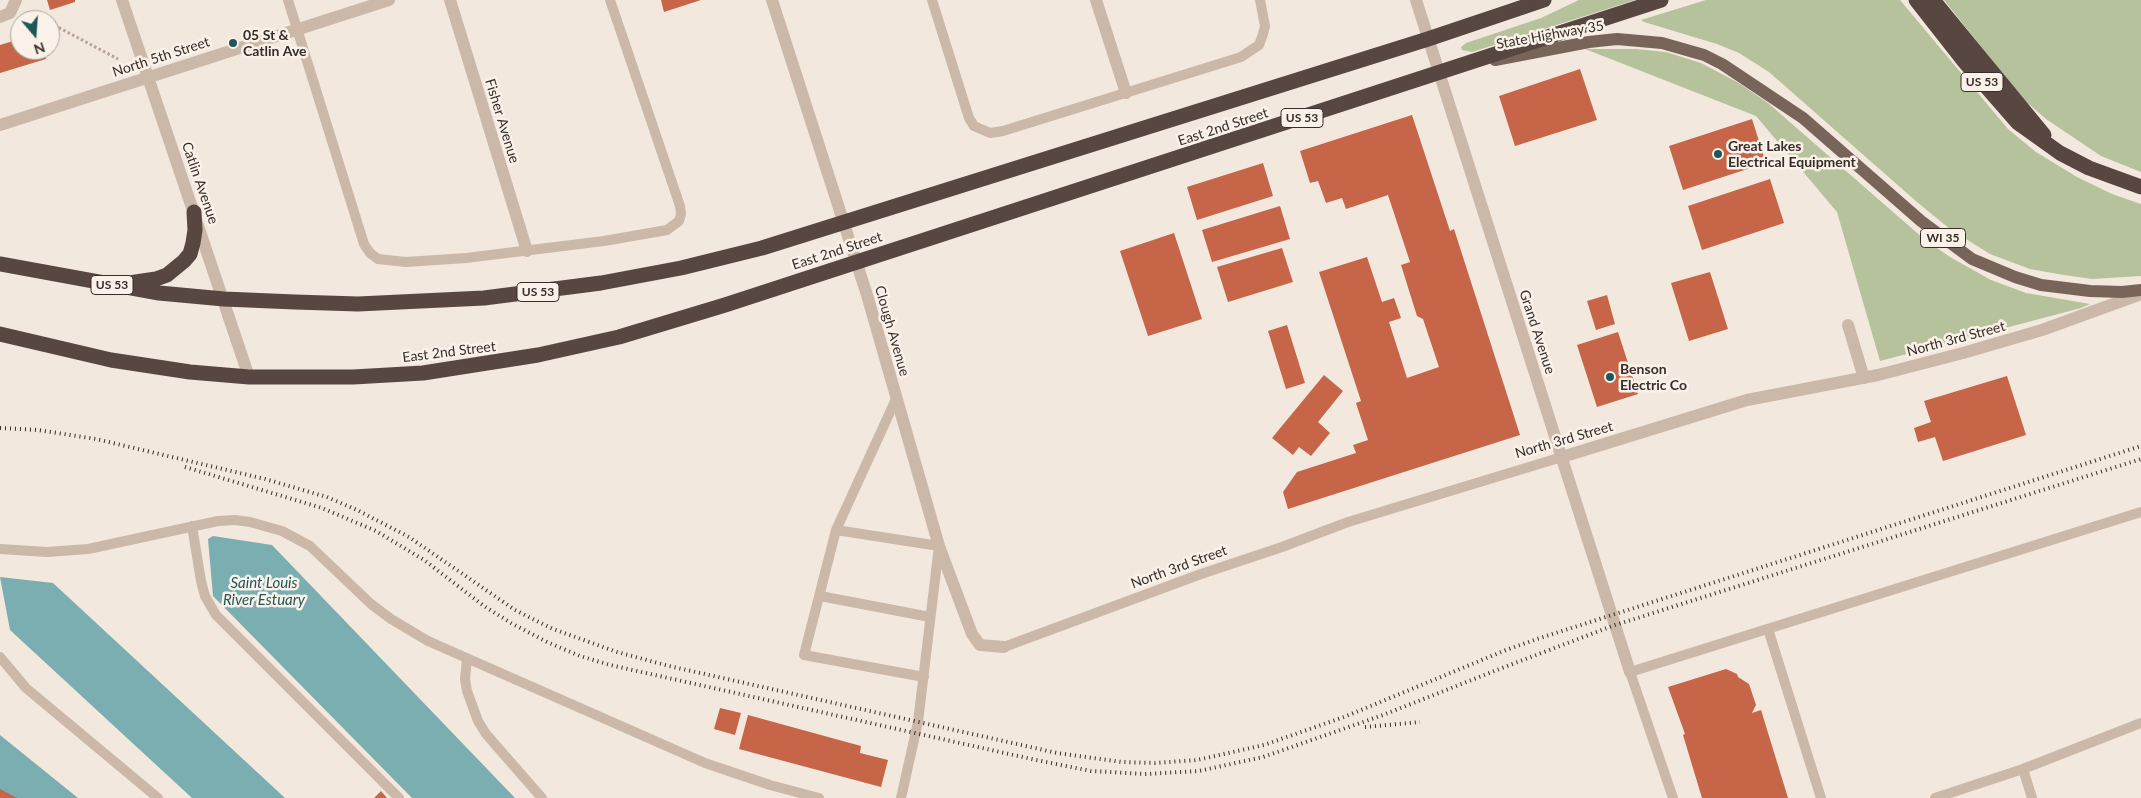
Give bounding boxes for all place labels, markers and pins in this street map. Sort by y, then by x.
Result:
place label: 05 St & Catlin Ave [243,27,307,59]
marker: 05 St & Catlin Ave [227,37,239,49]
place label: Great Lakes Electrical Equipment [1728,138,1856,170]
marker: Great Lakes Electrical Equipment [1712,148,1724,160]
place label: Benson Electric Co [1620,361,1687,394]
marker: Benson Electric Co [1604,371,1616,383]

